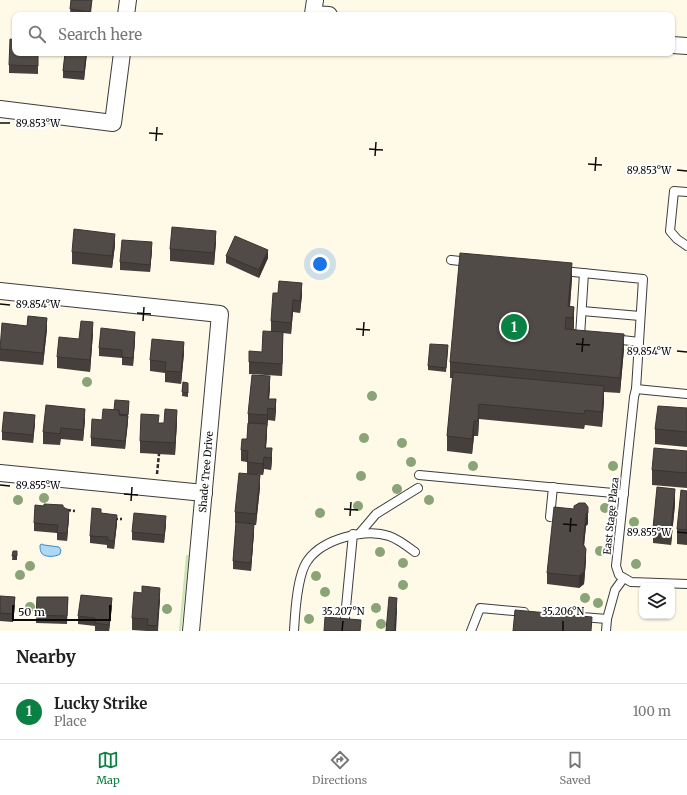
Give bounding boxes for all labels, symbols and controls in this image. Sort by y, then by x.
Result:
search box [12,12,675,56]
icon: search [26,23,48,45]
text: Search here [58,25,142,44]
text: 89.853°W [16,117,61,130]
text: 89.853°W [627,164,672,177]
your location [310,254,330,274]
text: 89.854°W [16,298,61,311]
pin: 1 [501,312,527,342]
text: 89.854°W [627,345,672,358]
street label: Shade Tree Drive [196,431,216,513]
street label: East Stage Plaza [600,476,622,555]
text: 89.855°W [16,479,61,492]
text: 89.855°W [627,526,672,539]
map controls [639,583,675,619]
button: layers [639,583,675,619]
scale bar [12,603,111,622]
text: 50 m [18,605,45,619]
text: 35.207°N [322,605,365,618]
text: 35.206°N [542,605,584,618]
text: Nearby [16,646,76,668]
text: Lucky Strike [54,694,147,713]
text: 1 [26,703,32,720]
text: 100 m [633,703,671,720]
text: Place [54,713,87,730]
tab: Map [96,749,120,787]
tab: Directions [312,749,367,787]
tab: Saved [560,749,591,787]

